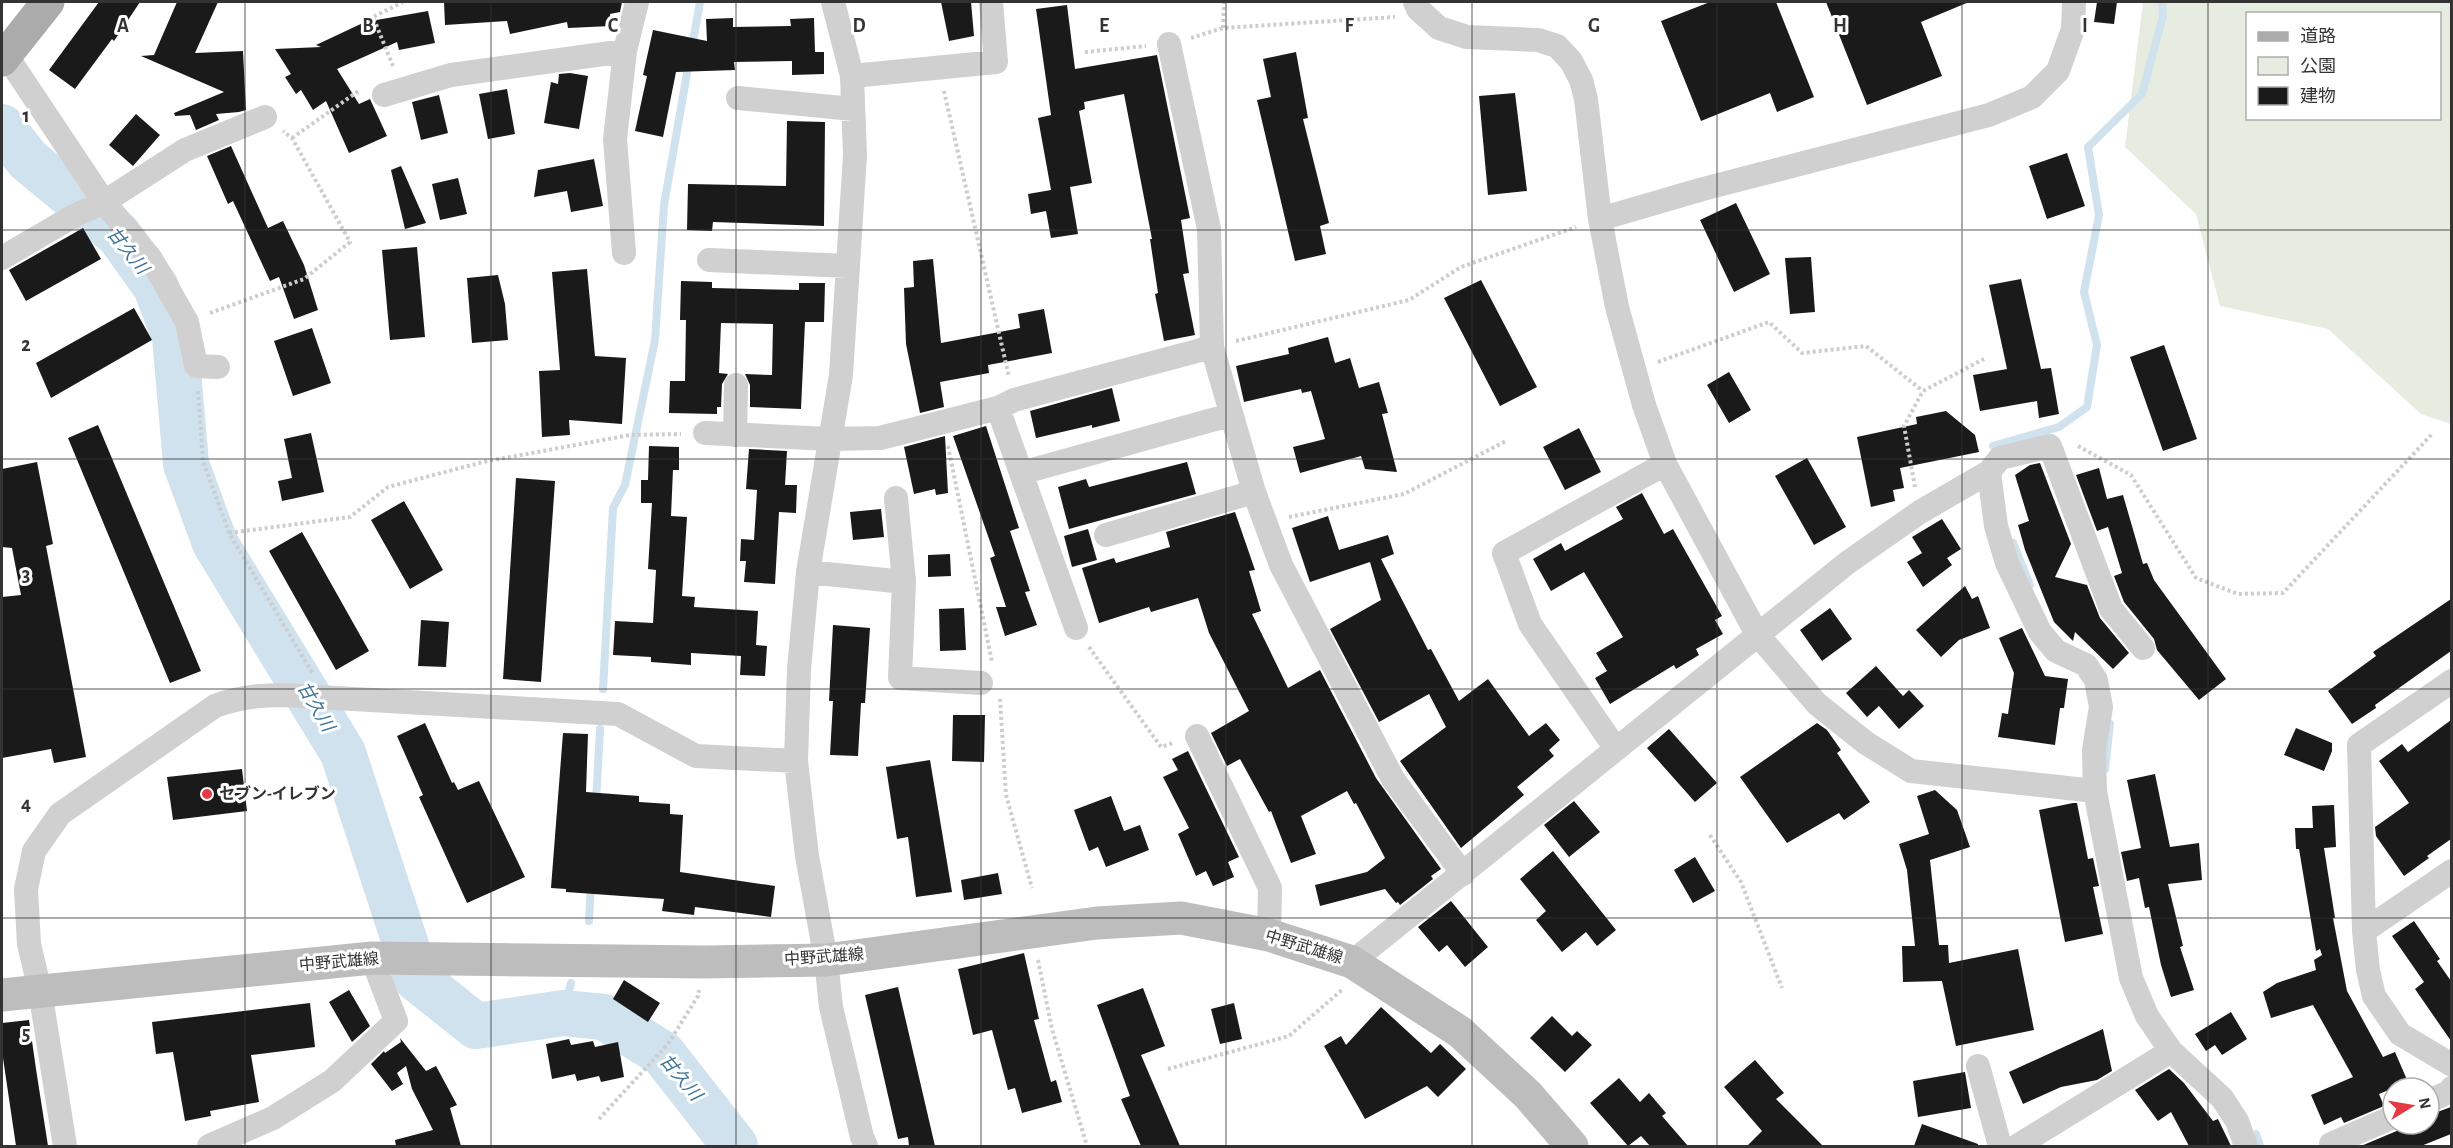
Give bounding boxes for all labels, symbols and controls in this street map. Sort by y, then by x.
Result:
legend [2246,12,2441,120]
text: A [117,16,129,36]
text: B [362,16,374,36]
text: C [608,16,619,36]
text: D [852,16,866,36]
text: E [1099,16,1109,36]
text: F [1344,16,1354,36]
text: G [1588,16,1600,36]
text: H [1833,16,1847,36]
text: I [2082,16,2088,36]
text: 道路 [2300,26,2336,46]
text: 公園 [2300,57,2336,76]
text: 建物 [2300,86,2336,106]
text: 1 [22,106,30,126]
water label: 甘久川 [103,223,154,279]
text: 2 [21,335,31,355]
text: 3 [22,565,30,585]
water label: 甘久川 [293,678,339,736]
place label: セブン-イレブン [219,785,336,802]
marker: セブン-イレブン [200,787,214,801]
text: 4 [21,794,31,814]
street label: 中野武雄線 [1263,927,1345,966]
street label: 中野武雄線 [783,945,864,968]
street label: 中野武雄線 [298,950,380,973]
text: 5 [22,1024,30,1044]
water label: 甘久川 [656,1050,707,1106]
north arrow [2381,1076,2441,1136]
text: N [2416,1096,2434,1110]

